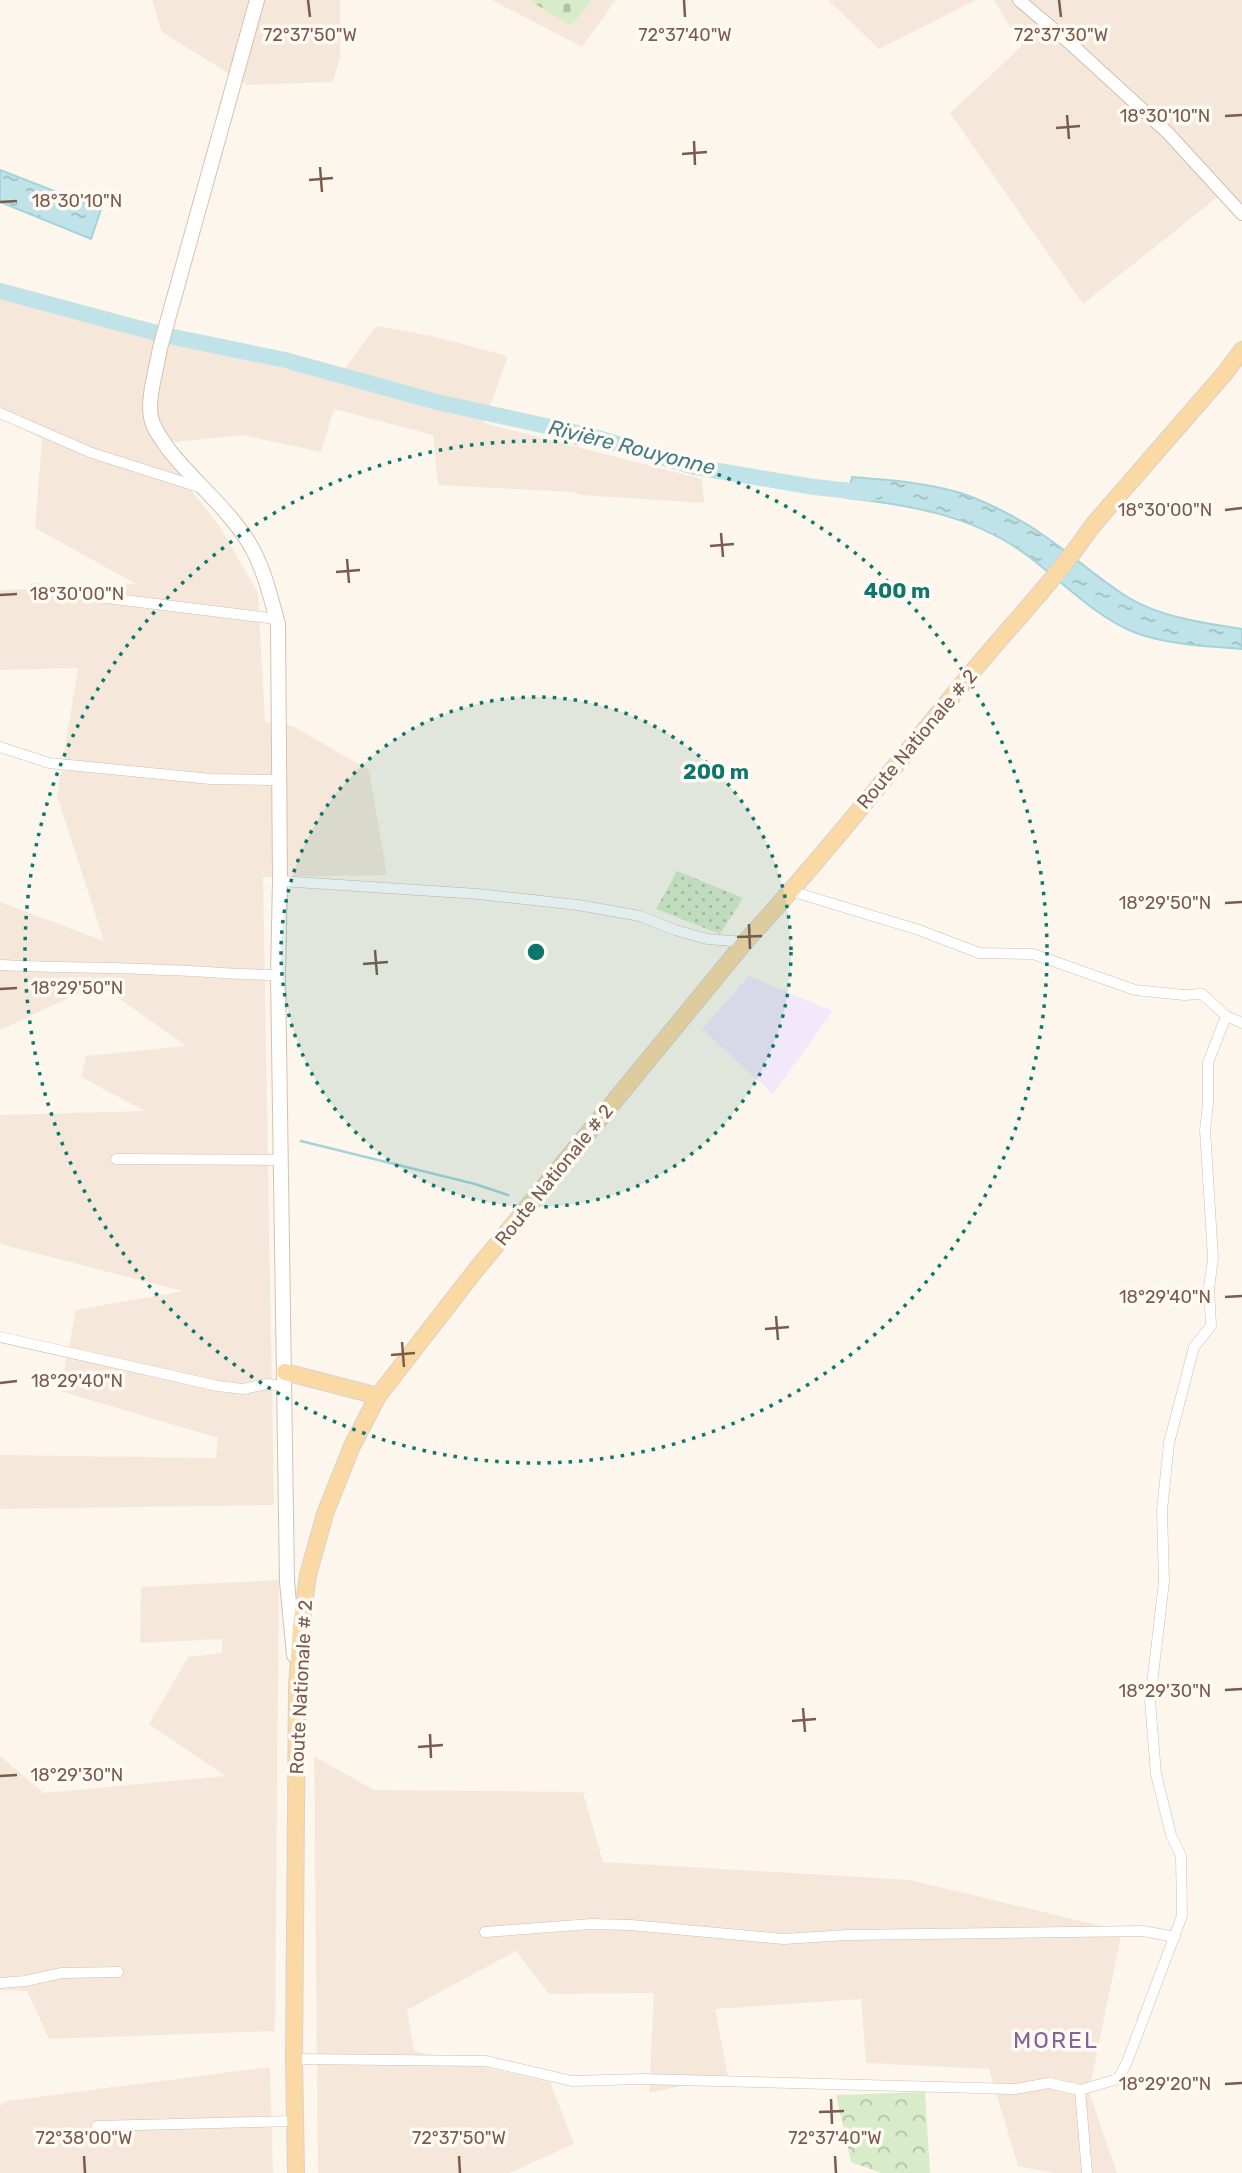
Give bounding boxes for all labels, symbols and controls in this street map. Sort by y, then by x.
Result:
text: 72°37'50"W [263,24,357,46]
text: 72°37'40"W [638,24,732,46]
text: 72°37'30"W [1014,24,1108,46]
text: 18°30'10"N [1120,105,1210,127]
text: 18°30'10"N [32,190,122,212]
water label: Rivière Rouyonne [546,414,718,480]
text: 18°30'00"N [1118,499,1212,521]
text: 400 m [864,578,930,603]
text: 18°30'00"N [30,583,124,605]
street label: Route Nationale # 2 [852,665,982,813]
text: 200 m [683,759,749,784]
text: 18°29'50"N [1119,892,1211,914]
centre of rings [524,940,548,964]
text: 18°29'50"N [31,977,123,999]
street label: Route Nationale # 2 [490,1100,618,1250]
text: 18°29'40"N [1119,1286,1211,1308]
text: 18°29'40"N [31,1370,123,1392]
street label: Route Nationale # 2 [285,1599,317,1775]
text: 18°29'30"N [1119,1680,1211,1702]
text: 18°29'30"N [31,1764,123,1786]
district label: MOREL [1013,2026,1099,2054]
text: 18°29'20"N [1119,2073,1211,2095]
text: 72°38'00"W [36,2127,132,2149]
text: 72°37'50"W [412,2127,506,2149]
text: 72°37'40"W [788,2127,882,2149]

